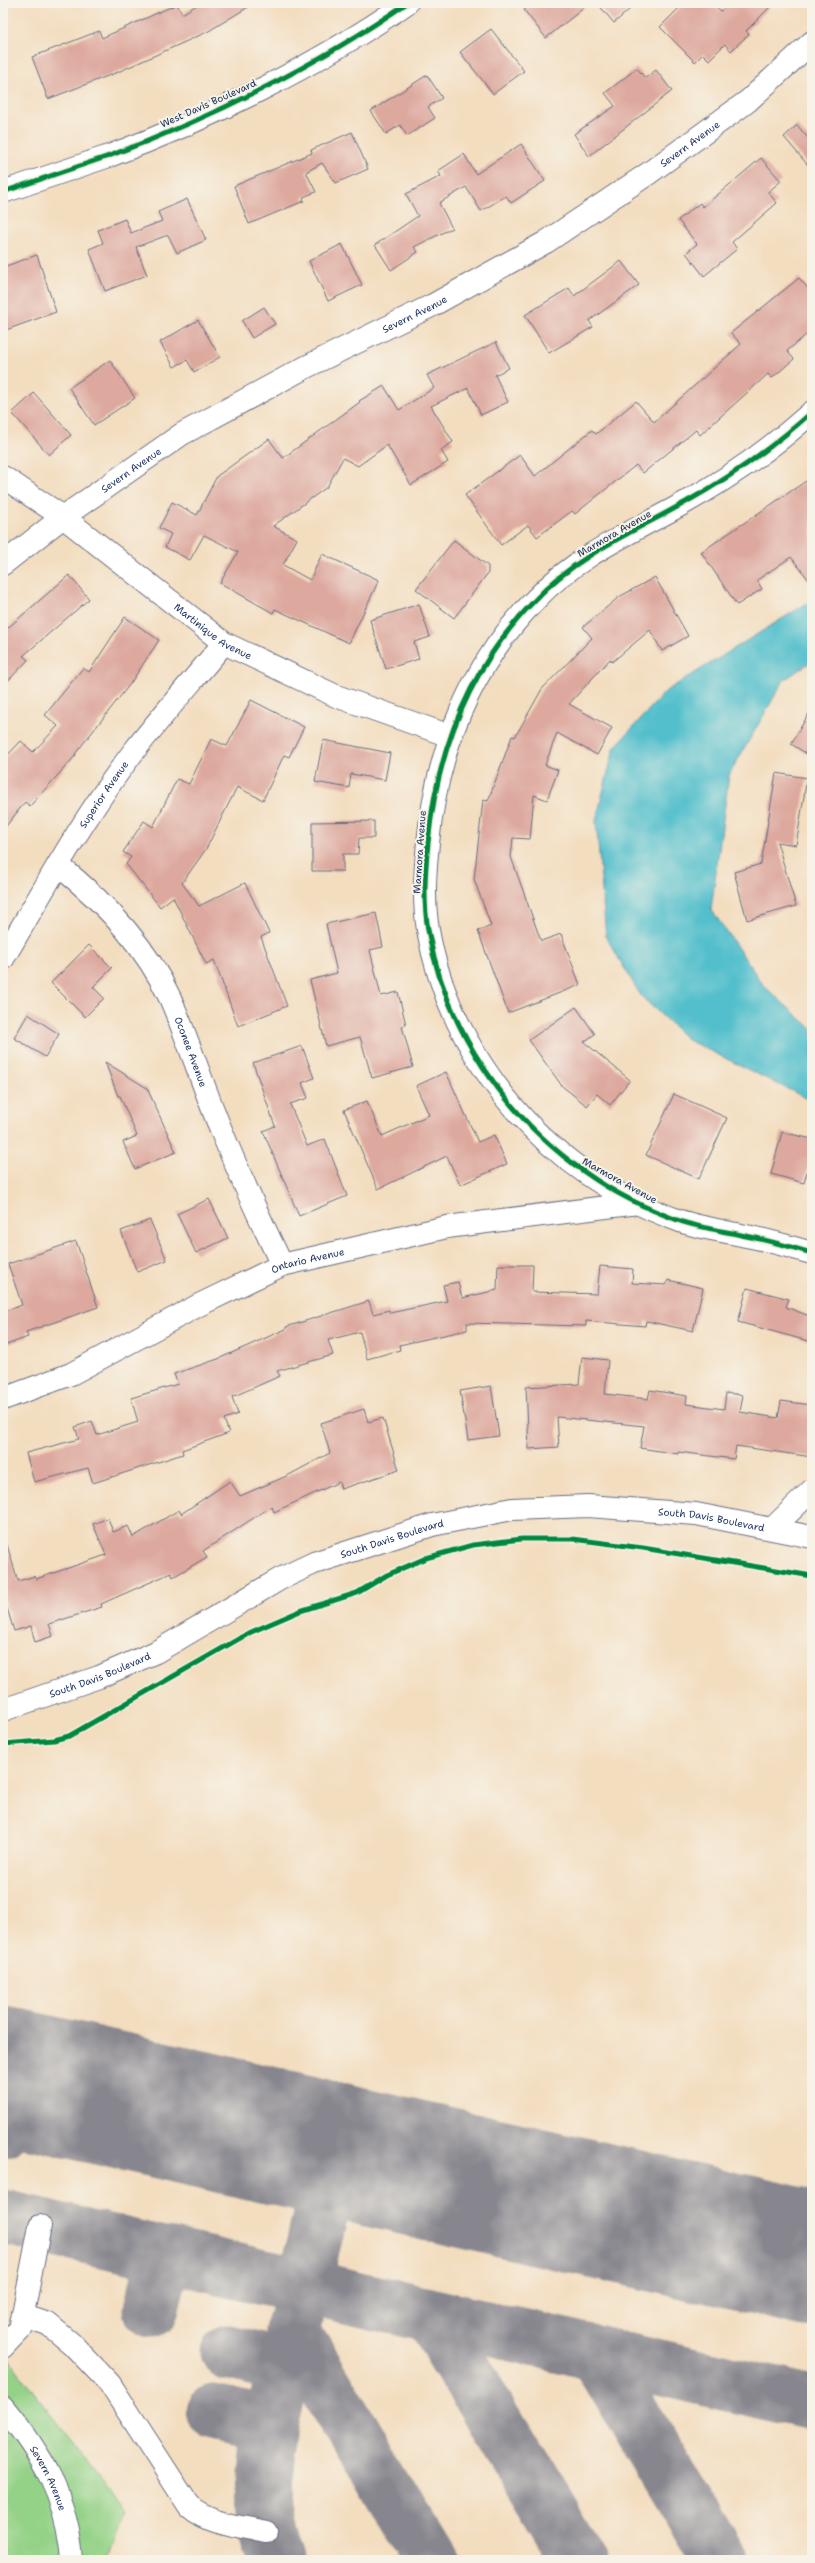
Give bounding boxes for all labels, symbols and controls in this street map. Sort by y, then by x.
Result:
street label: West Davis Boulevard [158,76,259,131]
street label: Severn Avenue [657,118,723,170]
street label: Severn Avenue [380,292,450,336]
street label: Severn Avenue [98,444,164,496]
street label: Marmora Avenue [575,507,654,560]
street label: Martinique Avenue [171,600,254,662]
street label: Superior Avenue [76,758,132,831]
street label: Marmora Avenue [410,810,429,894]
street label: Oconee Avenue [171,1015,210,1089]
street label: Marmora Avenue [580,1155,660,1207]
street label: Ontario Avenue [269,1245,346,1276]
street label: South Davis Boulevard [658,1505,766,1535]
street label: South Davis Boulevard [339,1517,446,1561]
street label: South Davis Boulevard [47,1649,153,1701]
street label: Severn Avenue [27,2443,69,2513]

